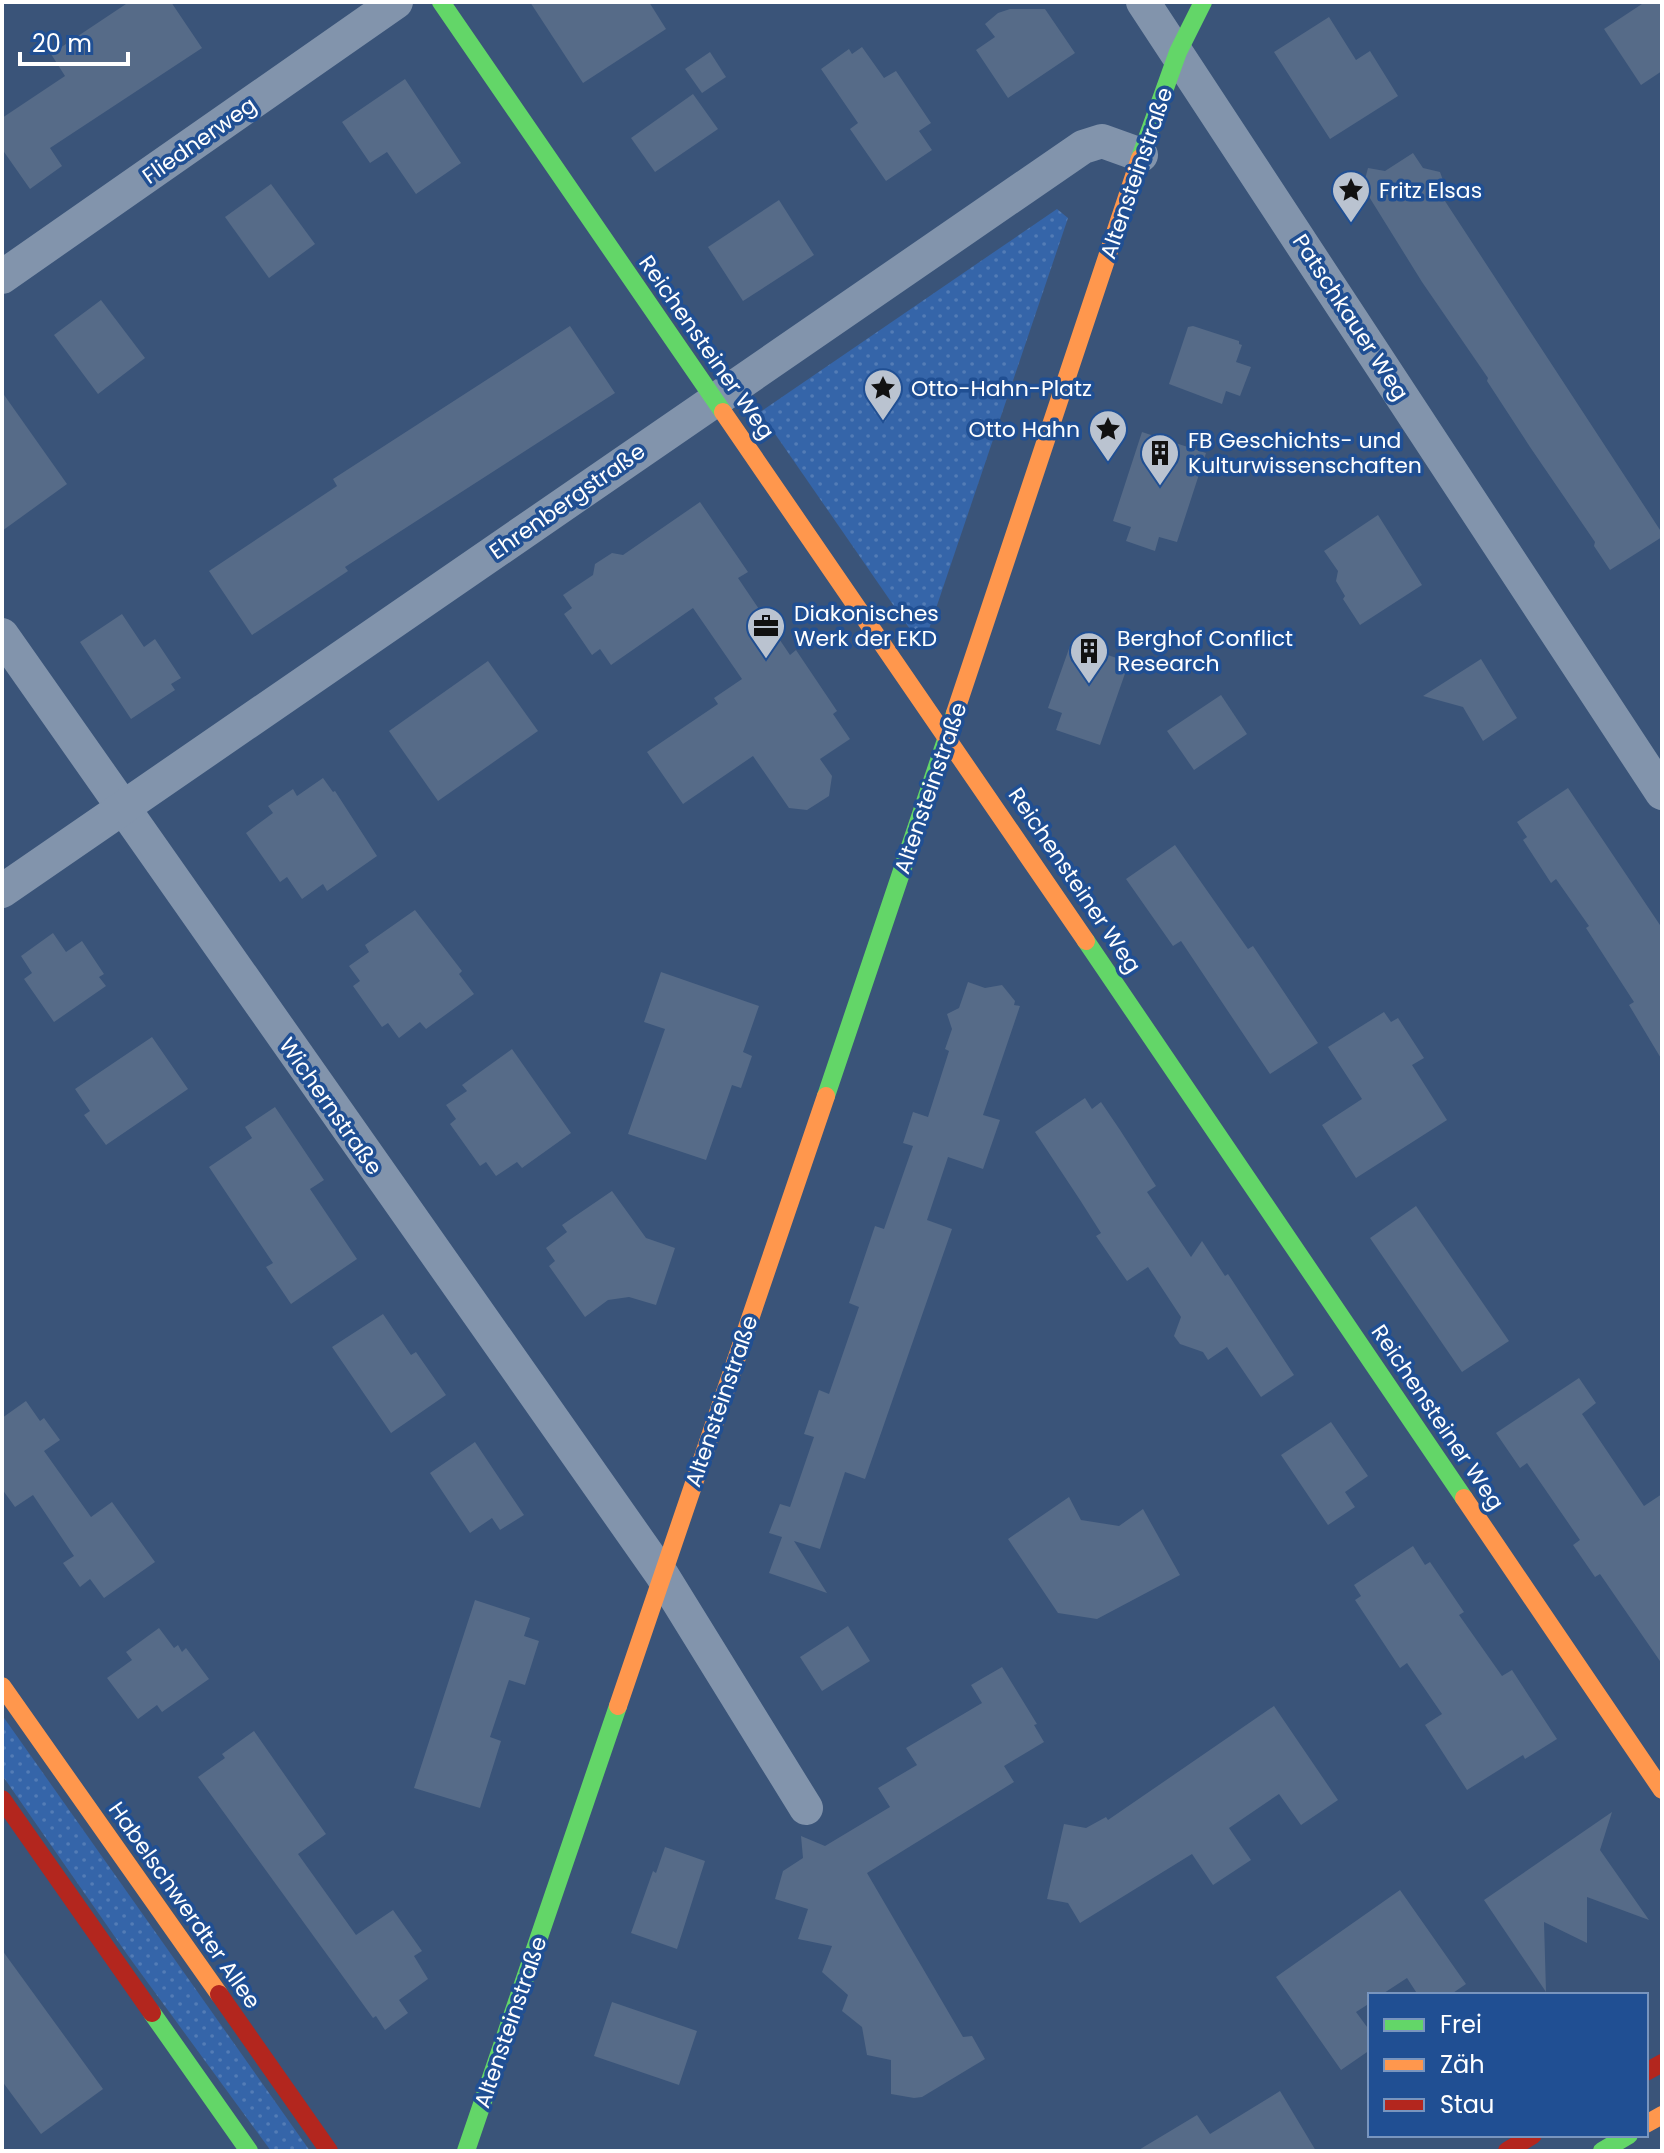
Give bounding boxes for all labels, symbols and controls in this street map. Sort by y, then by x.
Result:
scale bar [20,16,128,66]
text: 20 m [32,27,92,60]
street label: Altensteinstraße [1093,83,1180,263]
street label: Fliednerweg [136,90,263,191]
place icon: Fritz Elsas [1330,169,1372,224]
place label: Fritz Elsas [1379,175,1482,206]
street label: Patschkauer Weg [1285,228,1416,406]
street label: Reichensteiner Weg [631,249,782,445]
place icon: Otto-Hahn-Platz [862,367,904,422]
place label: Otto-Hahn-Platz [911,373,1092,404]
place icon: Otto Hahn [1087,408,1129,463]
place label: Otto Hahn [968,414,1080,445]
place label: FB Geschichts- und Kulturwissenschaften [1188,425,1422,481]
building icon: FB Geschichts- und Kulturwissenschaften [1139,432,1181,487]
street label: Ehrenbergstraße [483,436,652,567]
place label: Diakonisches Werk der EKD [794,598,939,654]
office icon: Diakonisches Werk der EKD [745,605,787,660]
place label: Berghof Conflict Research [1117,623,1293,679]
building icon: Berghof Conflict Research [1068,630,1110,685]
street label: Altensteinstraße [887,698,974,878]
street label: Reichensteiner Weg [1001,781,1148,979]
street label: Wichernstraße [272,1031,390,1181]
street label: Altensteinstraße [678,1311,765,1491]
street label: Reichensteiner Weg [1364,1318,1511,1516]
street label: Habelschwerdter Allee [101,1795,268,2015]
street label: Altensteinstraße [467,1932,554,2112]
legend [1368,1993,1648,2137]
text: Frei [1440,2008,1482,2041]
text: Zäh [1440,2048,1485,2081]
text: Stau [1440,2088,1494,2121]

